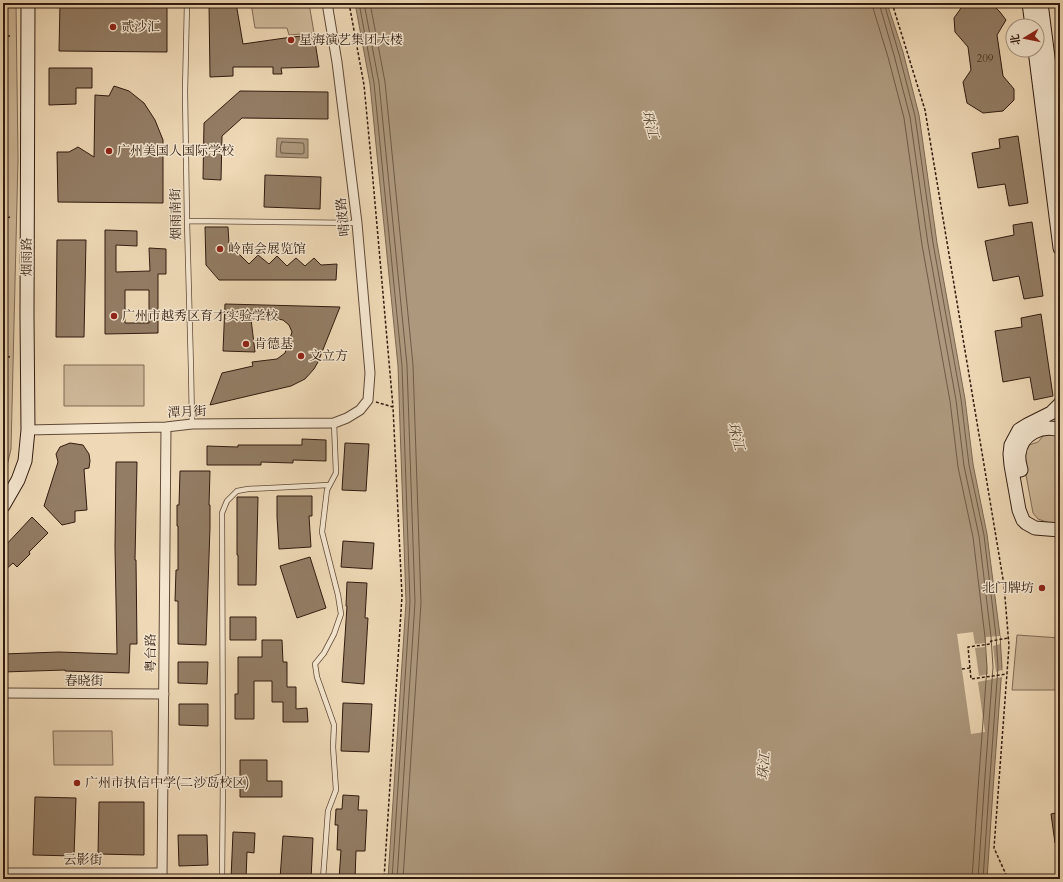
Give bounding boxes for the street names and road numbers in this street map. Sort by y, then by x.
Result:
street label: 烟雨南街 [167,188,185,240]
street label: 晴波路 [332,197,354,237]
street label: 烟雨路 [18,237,36,277]
street label: 潭月街 [167,402,207,422]
street label: 粤台路 [142,633,160,673]
street label: 春晓街 [64,672,104,690]
street label: 云影街 [63,851,103,869]

